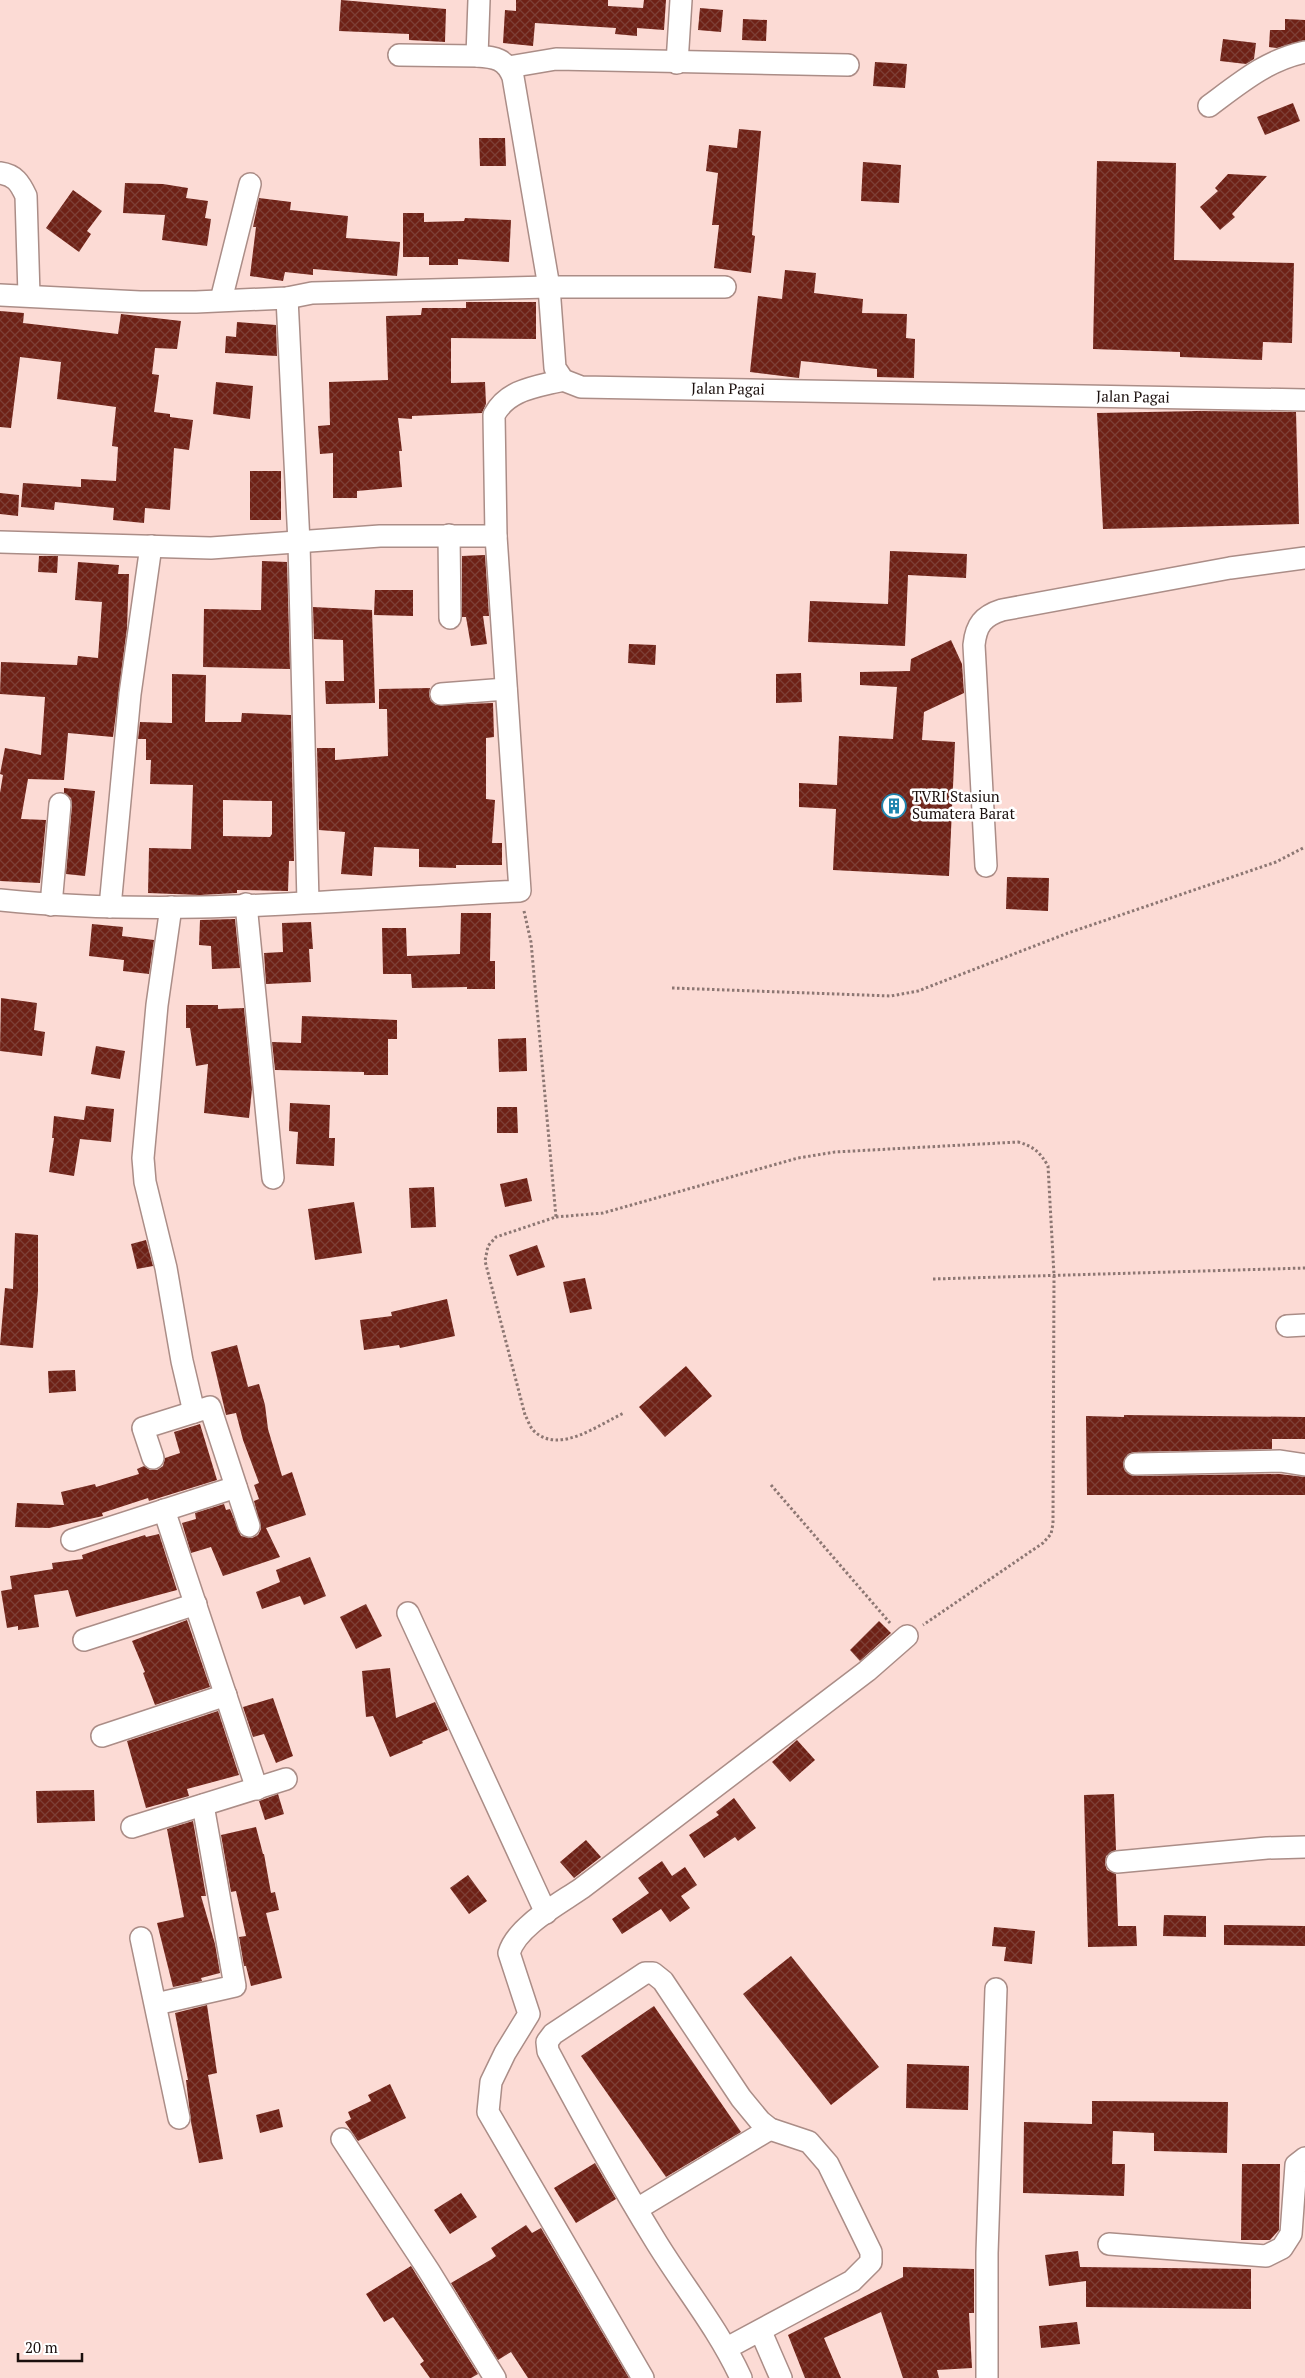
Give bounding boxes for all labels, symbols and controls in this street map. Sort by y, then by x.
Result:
street label: Jalan Pagai [691,377,765,399]
street label: Jalan Pagai [1096,385,1170,407]
place label: TVRI Stasiun Sumatera Barat [912,786,1015,823]
building icon: TVRI Stasiun Sumatera Barat [881,793,907,819]
scale bar [18,2330,81,2362]
text: 20 m [25,2337,58,2357]

